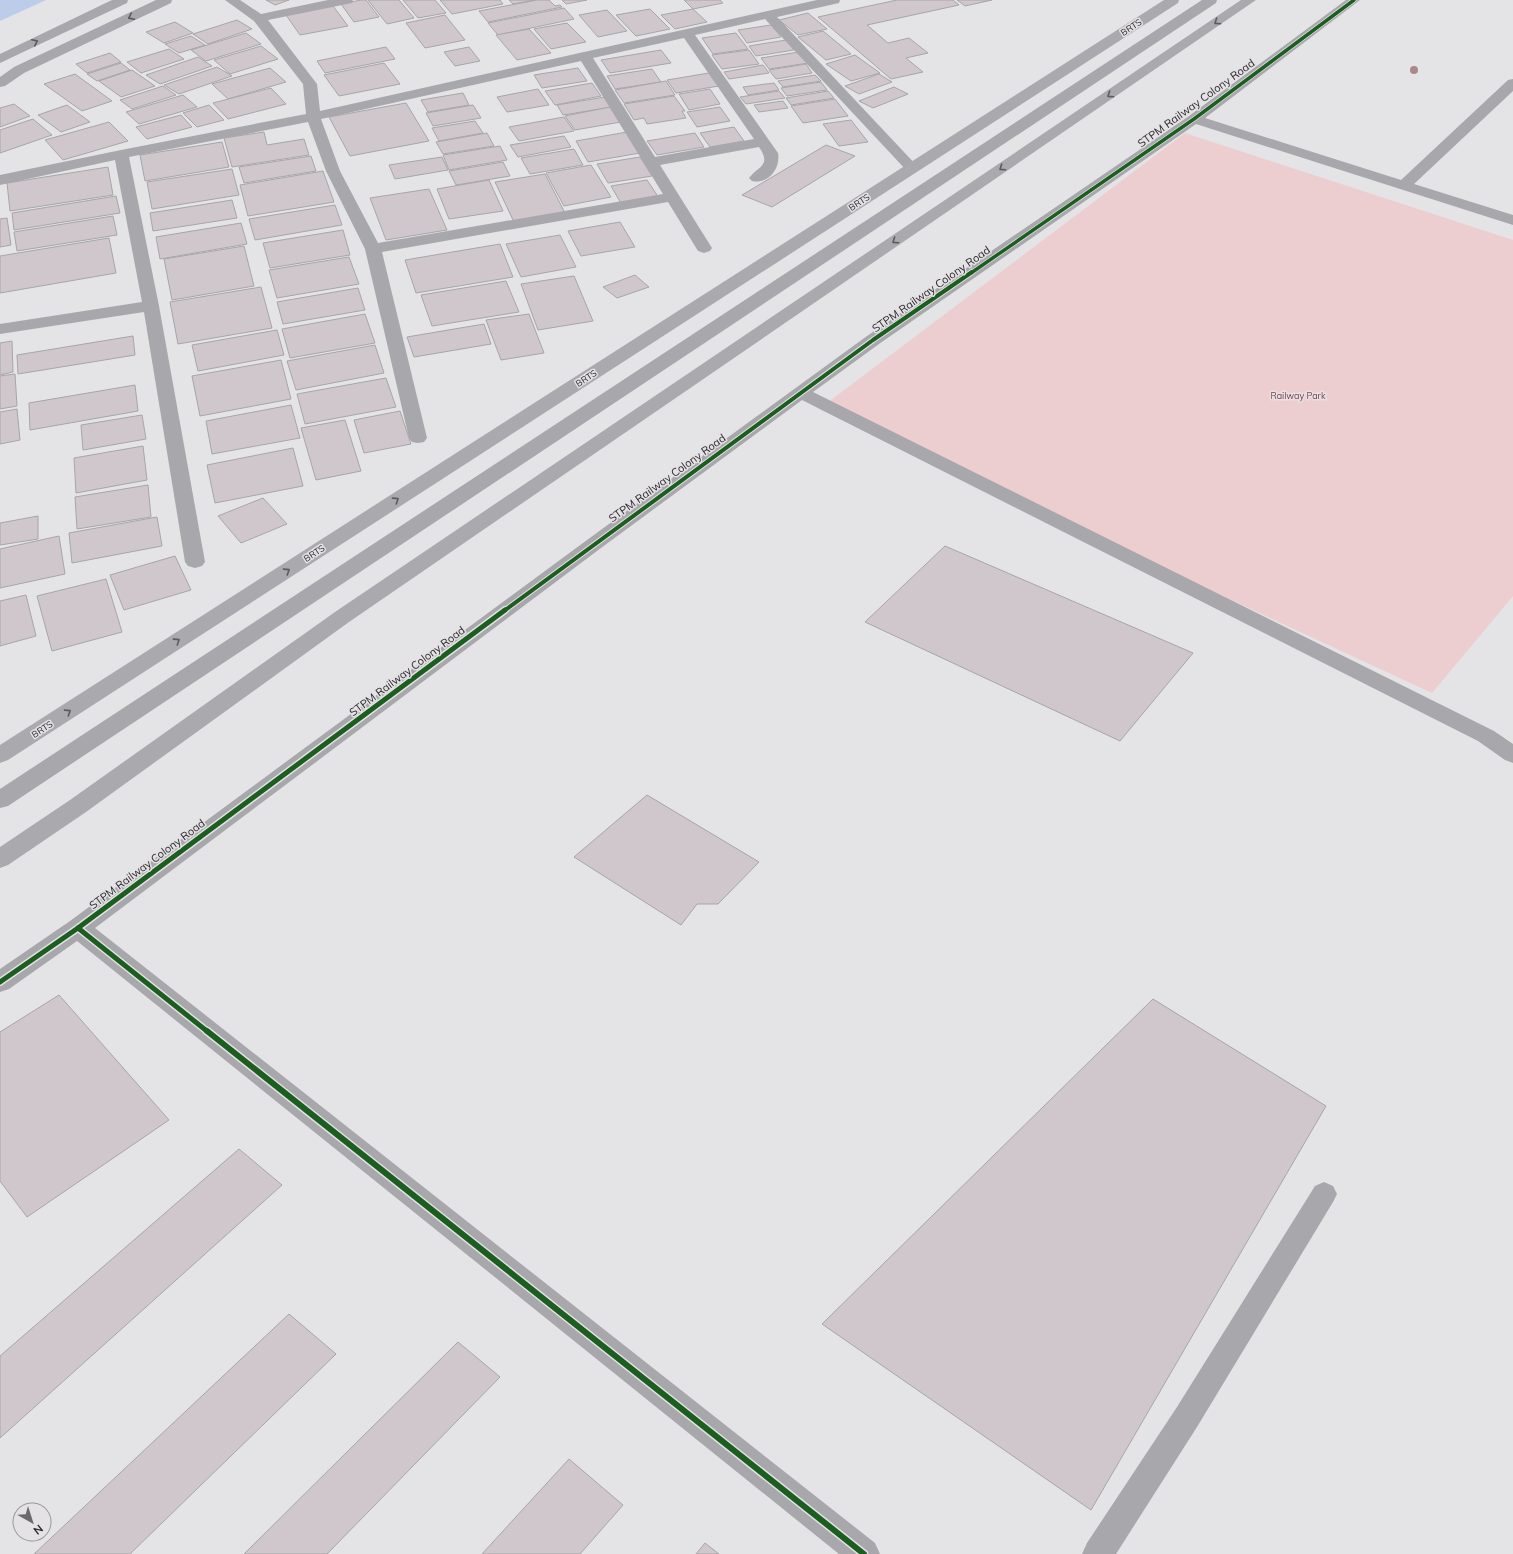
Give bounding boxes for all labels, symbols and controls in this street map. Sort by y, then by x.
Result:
one-way arrow [127,12,135,20]
street label: BRTS [1118,16,1144,38]
one-way arrow [1215,17,1222,24]
one-way arrow [31,39,38,47]
street label: STPM Railway Colony Road [1135,56,1257,150]
one-way arrow [1107,90,1114,98]
one-way arrow [1000,163,1007,170]
street label: BRTS [846,191,872,213]
one-way arrow [892,236,899,244]
street label: STPM Railway Colony Road [869,243,993,335]
street label: BRTS [573,367,599,389]
park label: Railway Park [1270,390,1326,402]
street label: STPM Railway Colony Road [606,431,728,525]
one-way arrow [392,498,399,505]
street label: BRTS [301,542,327,564]
one-way arrow [283,568,290,576]
street label: STPM Railway Colony Road [346,623,468,719]
one-way arrow [173,639,180,646]
one-way arrow [64,709,71,716]
street label: BRTS [29,718,55,740]
street label: STPM Railway Colony Road [86,816,208,912]
north arrow [12,1502,52,1542]
text: N [31,1522,46,1538]

